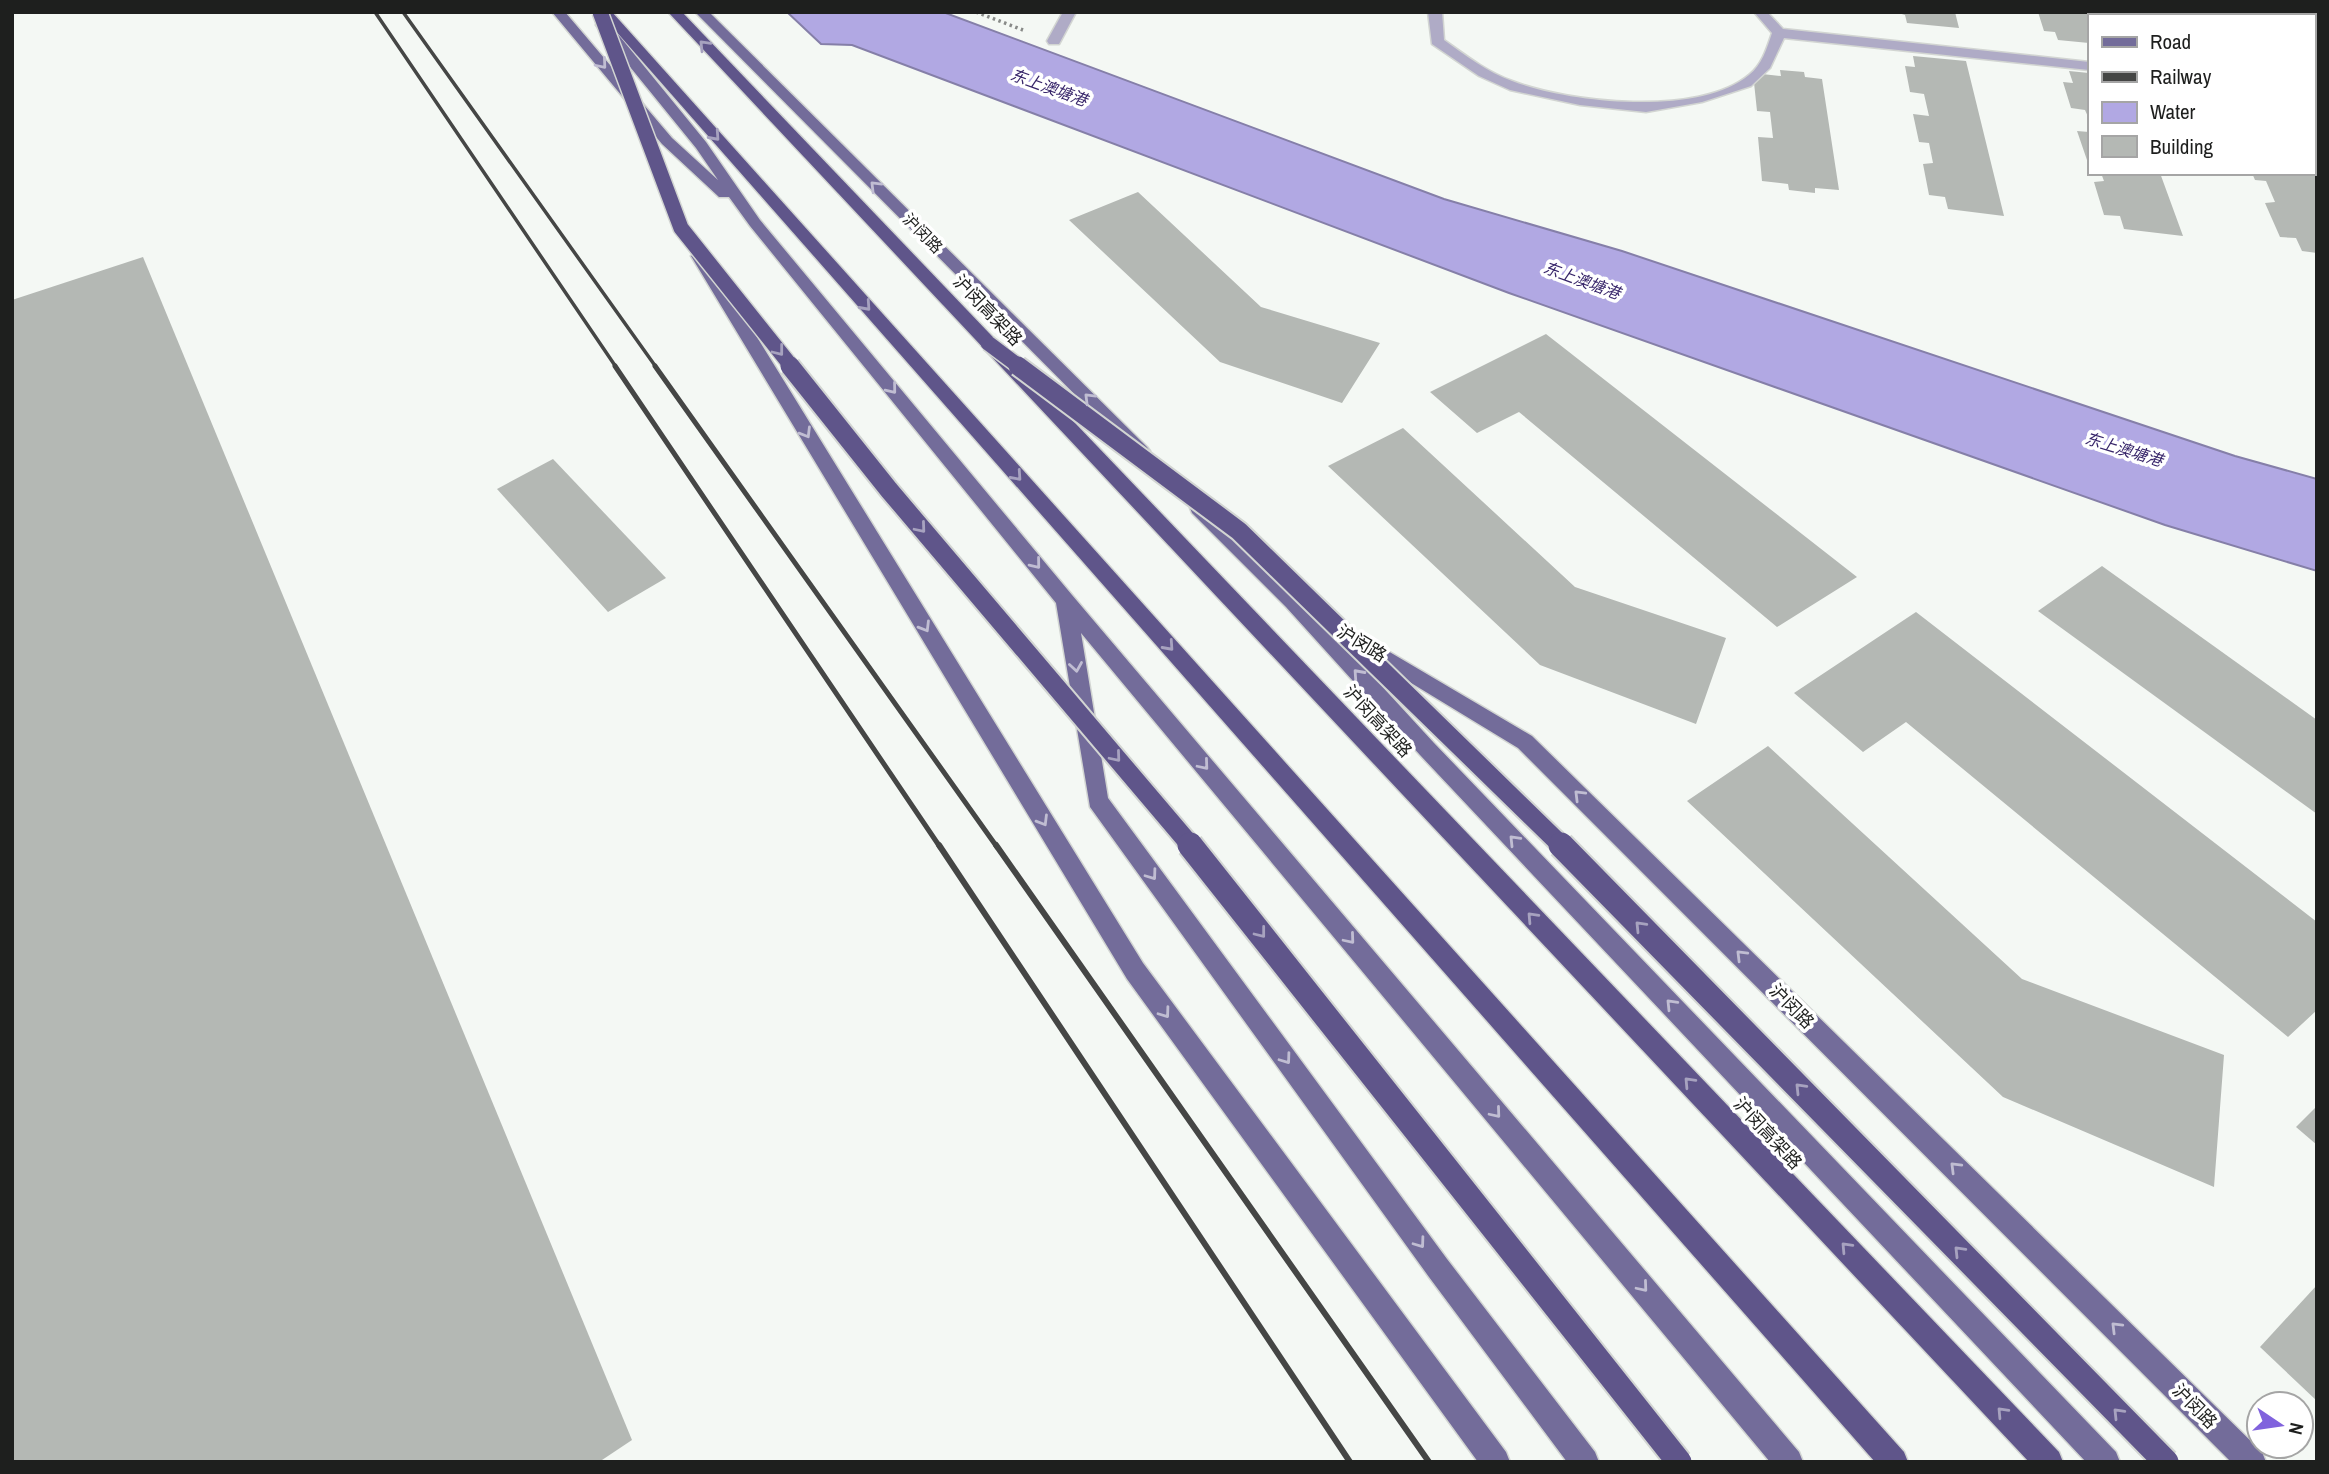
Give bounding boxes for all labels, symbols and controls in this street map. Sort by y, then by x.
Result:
legend [2088,14,2315,175]
text: Road [2150,27,2191,56]
one-way arrow [700,40,713,53]
one-way arrow [594,56,606,69]
text: Railway [2150,62,2212,91]
water label: 东上澳塘港 [1008,63,1092,112]
text: Water [2150,97,2196,126]
one-way arrow [707,128,719,141]
text: Building [2150,132,2214,161]
one-way arrow [871,181,884,194]
street label: 沪闵路 [898,208,948,258]
water label: 东上澳塘港 [1541,256,1625,305]
street label: 沪闵高架路 [948,269,1028,351]
one-way arrow [858,298,870,311]
one-way arrow [770,343,783,355]
one-way arrow [883,381,896,393]
one-way arrow [1084,394,1097,407]
one-way arrow [798,425,811,438]
water label: 东上澳塘港 [2083,427,2167,472]
one-way arrow [1009,468,1022,481]
one-way arrow [913,520,925,533]
one-way arrow [1028,556,1040,569]
street label: 沪闵路 [1332,618,1392,668]
one-way arrow [916,619,929,632]
one-way arrow [1161,638,1173,651]
one-way arrow [1068,661,1083,673]
one-way arrow [1354,669,1367,682]
street label: 沪闵高架路 [1338,680,1418,762]
one-way arrow [1108,749,1120,762]
one-way arrow [1196,756,1208,769]
one-way arrow [1575,791,1588,804]
one-way arrow [1035,813,1048,826]
one-way arrow [1509,835,1522,848]
one-way arrow [1144,867,1156,880]
one-way arrow [1528,912,1541,925]
one-way arrow [1636,921,1649,934]
one-way arrow [1252,925,1265,937]
one-way arrow [1342,930,1354,943]
one-way arrow [1736,951,1749,964]
street label: 沪闵路 [1764,978,1820,1034]
one-way arrow [1666,1000,1679,1013]
one-way arrow [1157,1005,1169,1018]
one-way arrow [1278,1051,1290,1064]
one-way arrow [1685,1077,1697,1090]
one-way arrow [1795,1083,1808,1096]
street label: 沪闵高架路 [1728,1092,1808,1174]
one-way arrow [1488,1105,1501,1118]
one-way arrow [1950,1163,1963,1176]
one-way arrow [1412,1235,1424,1248]
one-way arrow [1841,1242,1854,1255]
one-way arrow [1954,1246,1967,1259]
one-way arrow [1635,1279,1647,1292]
one-way arrow [2111,1323,2124,1336]
street label: 沪闵路 [2167,1378,2223,1434]
north arrow [2245,1390,2315,1460]
one-way arrow [1998,1407,2011,1420]
one-way arrow [2114,1408,2127,1421]
text: N [2283,1420,2310,1437]

